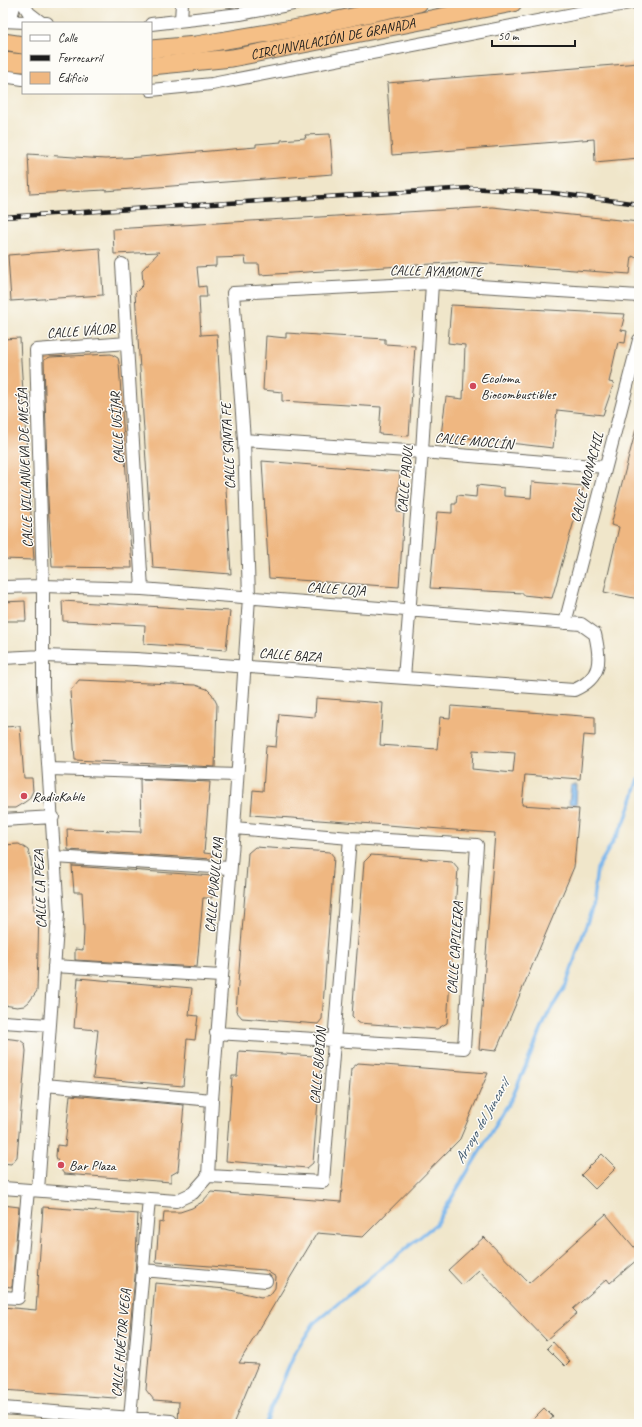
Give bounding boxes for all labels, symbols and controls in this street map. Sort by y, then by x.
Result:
street label: CIRCUNVALACIÓN DE GRANADA [249,14,417,63]
legend [22,22,152,94]
scale bar [492,22,575,48]
text: 50 m [498,28,520,44]
text: Calle [58,30,78,46]
text: Ferrocarril [58,50,104,66]
text: Edificio [58,70,88,86]
street label: CALLE AYAMONTE [390,262,485,280]
street label: CALLE VÁLOR [46,320,118,342]
place label: Ecoloma Biocombustibles [481,370,557,403]
marker: Ecoloma Biocombustibles [468,381,478,391]
street label: CALLE VILLANUEVA DE MESÍA [14,387,36,548]
street label: CALLE UGÍJAR [107,390,127,464]
street label: CALLE SANTA FE [217,400,239,490]
street label: CALLE MOCLÍN [434,429,516,453]
street label: CALLE MONACHIL [567,430,607,524]
street label: CALLE PADUL [394,443,417,514]
street label: CALLE LOJA [306,578,367,600]
street label: CALLE BAZA [258,644,323,666]
place label: RadioKable [32,788,86,805]
marker: RadioKable [19,791,29,801]
street label: CALLE PURULLENA [201,836,227,933]
street label: CALLE LA PEZA [30,848,50,929]
street label: CALLE CAPILEIRA [443,900,467,995]
street label: CALLE BUBIÓN [306,1024,330,1105]
water label: Arroyo del Juncaril [450,1072,516,1167]
place label: Bar Plaza [69,1157,117,1174]
marker: Bar Plaza [56,1160,66,1170]
street label: CALLE HUÉTOR VEGA [108,1287,134,1398]

